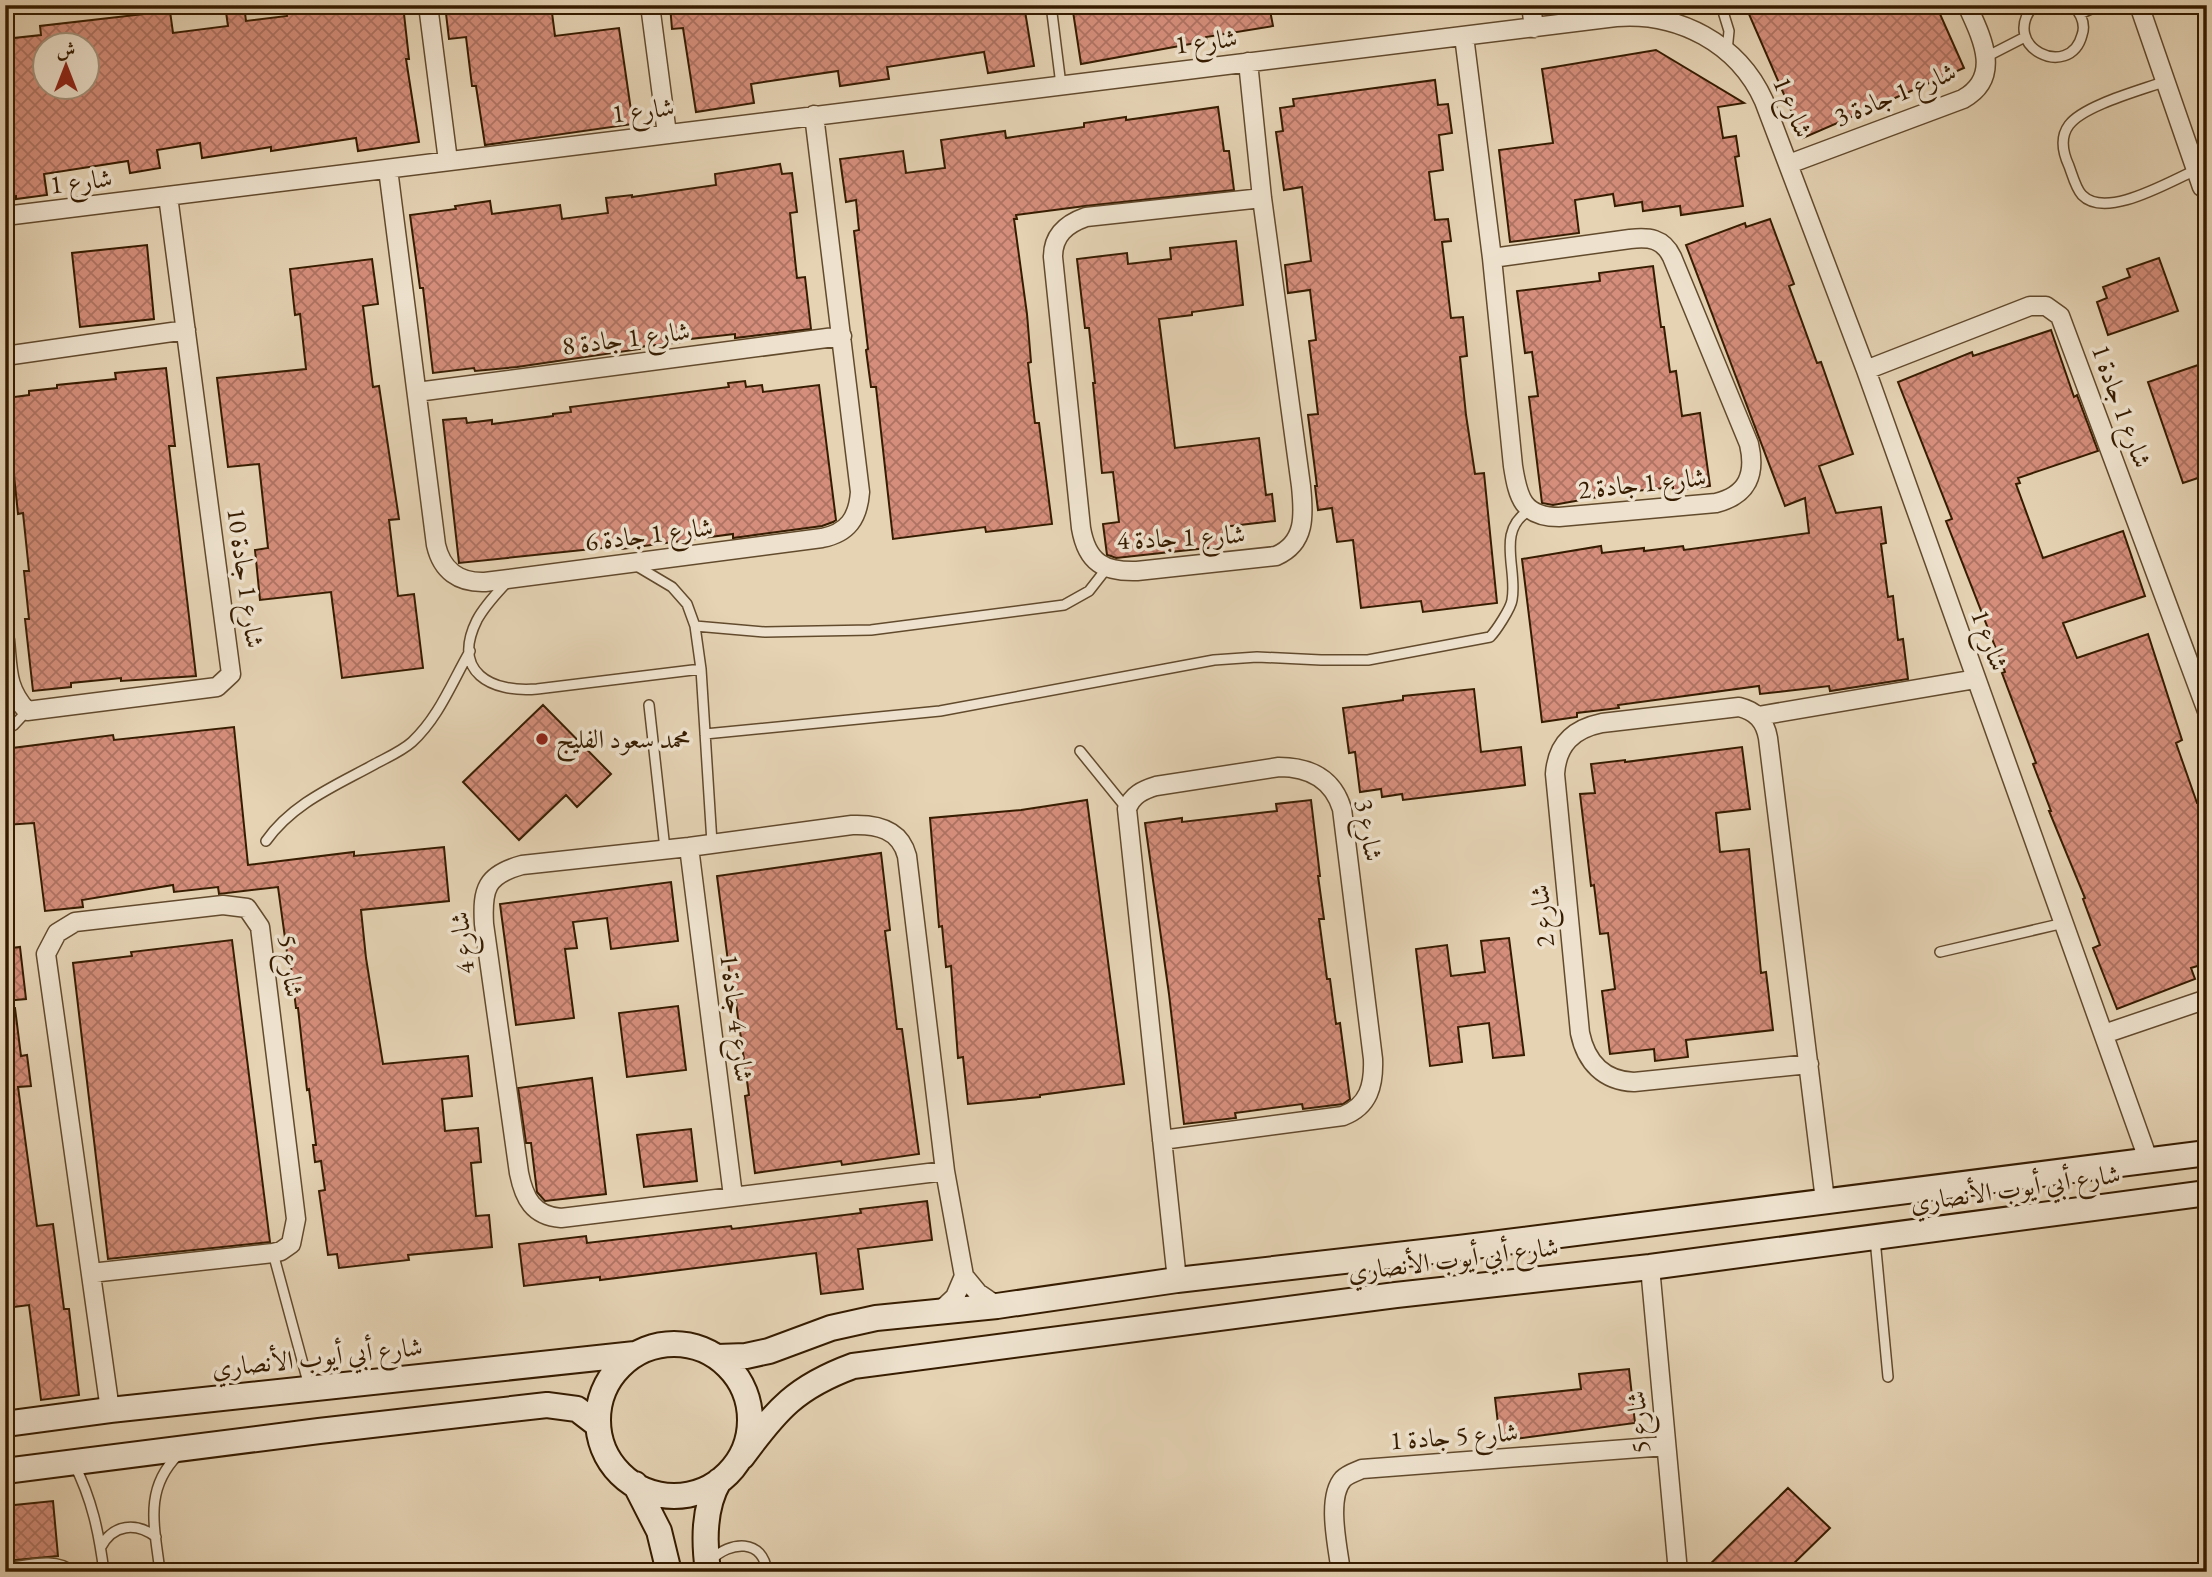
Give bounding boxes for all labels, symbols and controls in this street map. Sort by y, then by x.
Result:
street label: شارع 1 [1173,20,1240,67]
north arrow [32,32,102,102]
text: ش [57,37,75,62]
street label: شارع 1 جادة 3 [1829,54,1963,139]
street label: شارع 1 [1760,71,1821,145]
street label: شارع 1 [610,89,677,136]
street label: شارع 1 [48,160,115,207]
street label: شارع 1 جادة 8 [560,313,693,368]
street label: شارع 1 جادة 1 [2079,340,2160,474]
street label: شارع 1 جادة 2 [1576,459,1708,512]
street label: شارع 1 جادة 10 [214,506,273,651]
street label: شارع 1 جادة 6 [583,509,716,564]
street label: شارع 1 جادة 4 [1116,517,1246,562]
street label: شارع 1 [1959,605,2017,677]
place label: محمد سعود الفليج [556,722,691,763]
marker: محمد سعود الفليج [534,731,550,747]
street label: شارع 3 [1342,796,1391,865]
street label: شارع 2 [1522,882,1567,949]
street label: شارع 4 [442,909,487,976]
street label: شارع 5 [265,933,312,1000]
street label: شارع 4 جادة 1 [707,952,762,1085]
street label: شارع أبي أيوب الأنصاري [1907,1155,2123,1225]
street label: شارع أبي أيوب الأنصاري [1345,1228,1561,1294]
street label: شارع أبي أيوب الأنصاري [210,1328,425,1390]
street label: شارع 5 [1618,1389,1663,1455]
street label: شارع 5 جادة 1 [1389,1415,1520,1462]

